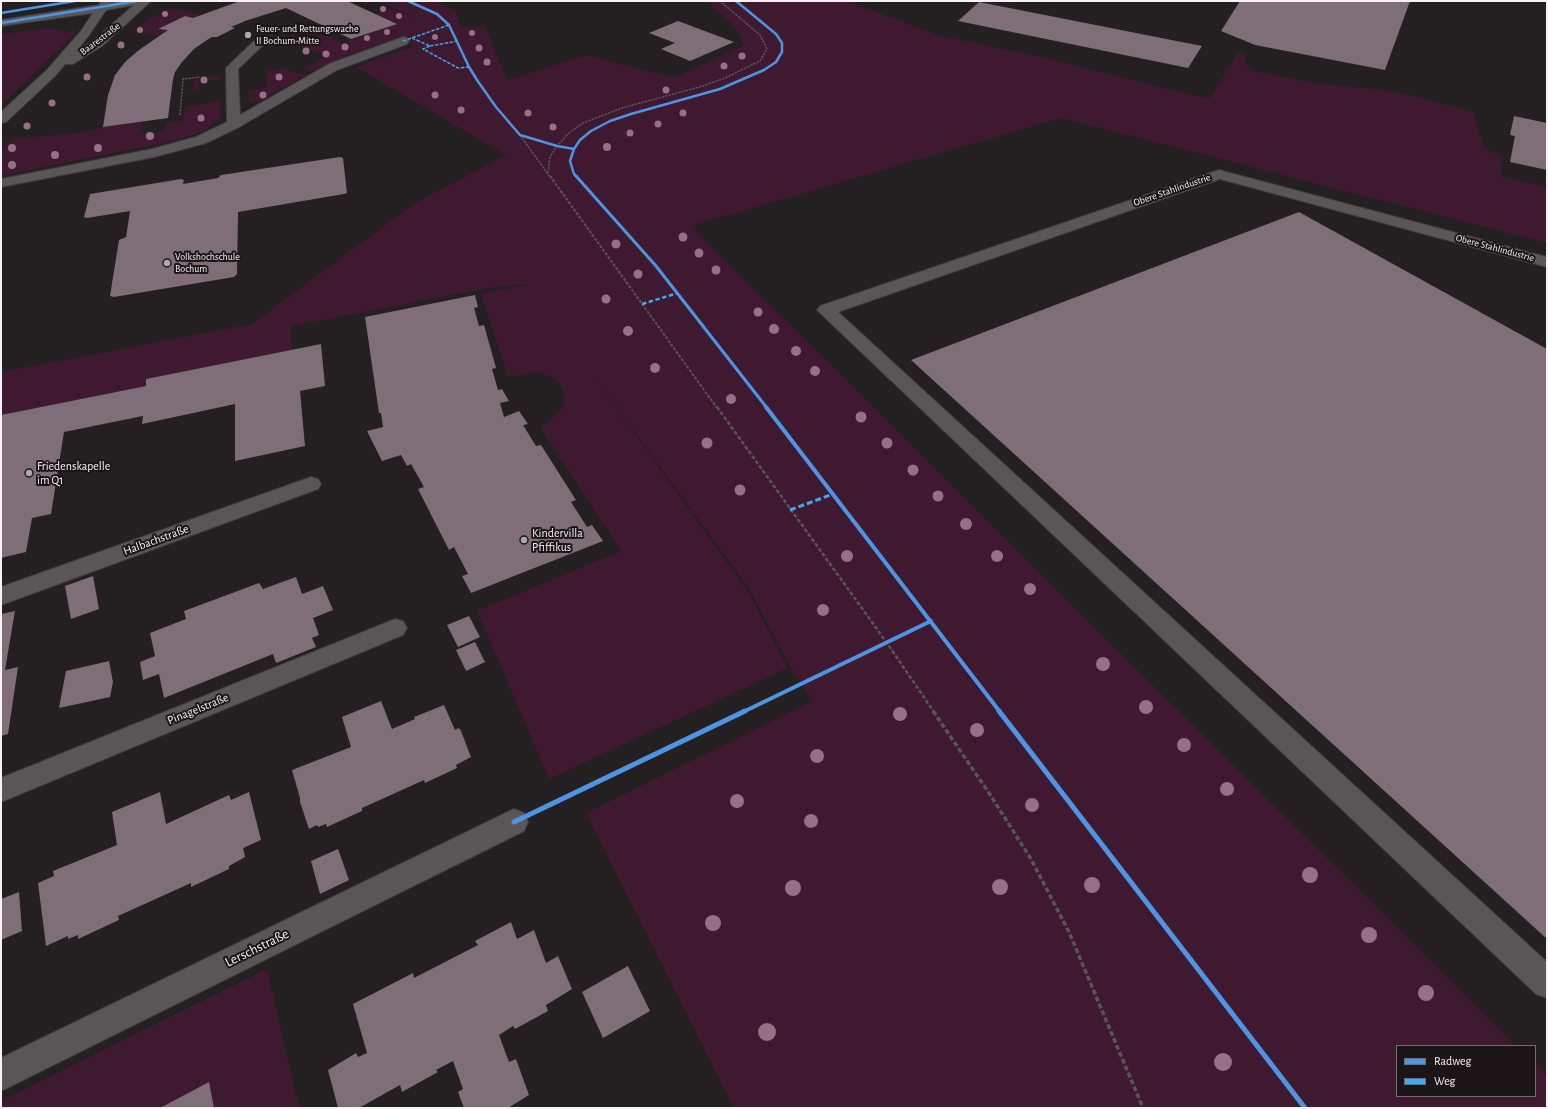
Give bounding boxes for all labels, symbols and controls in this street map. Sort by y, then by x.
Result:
street label: Baarestraße [78,20,122,58]
place label: Feuer- und Rettungswache II Bochum-Mitte [256,23,359,46]
marker: Feuer- und Rettungswache II Bochum-Mitte [243,30,253,40]
street label: Obere Stahlindustrie [1132,171,1212,209]
street label: Obere Stahlindustrie [1454,232,1536,264]
place label: Volkshochschule Bochum [175,251,240,274]
marker: Volkshochschule Bochum [162,258,172,268]
place label: Friedenskapelle im Q1 [37,459,110,487]
marker: Friedenskapelle im Q1 [24,468,34,478]
street label: Halbachstraße [121,521,191,559]
place label: Kindervilla Pfiffikus [532,526,583,554]
marker: Kindervilla Pfiffikus [519,535,529,545]
street label: Pinagelstraße [165,690,231,728]
street label: Lerschstraße [222,925,292,971]
legend [1396,1045,1536,1097]
text: Radweg [1434,1055,1471,1067]
text: Weg [1434,1075,1455,1087]

